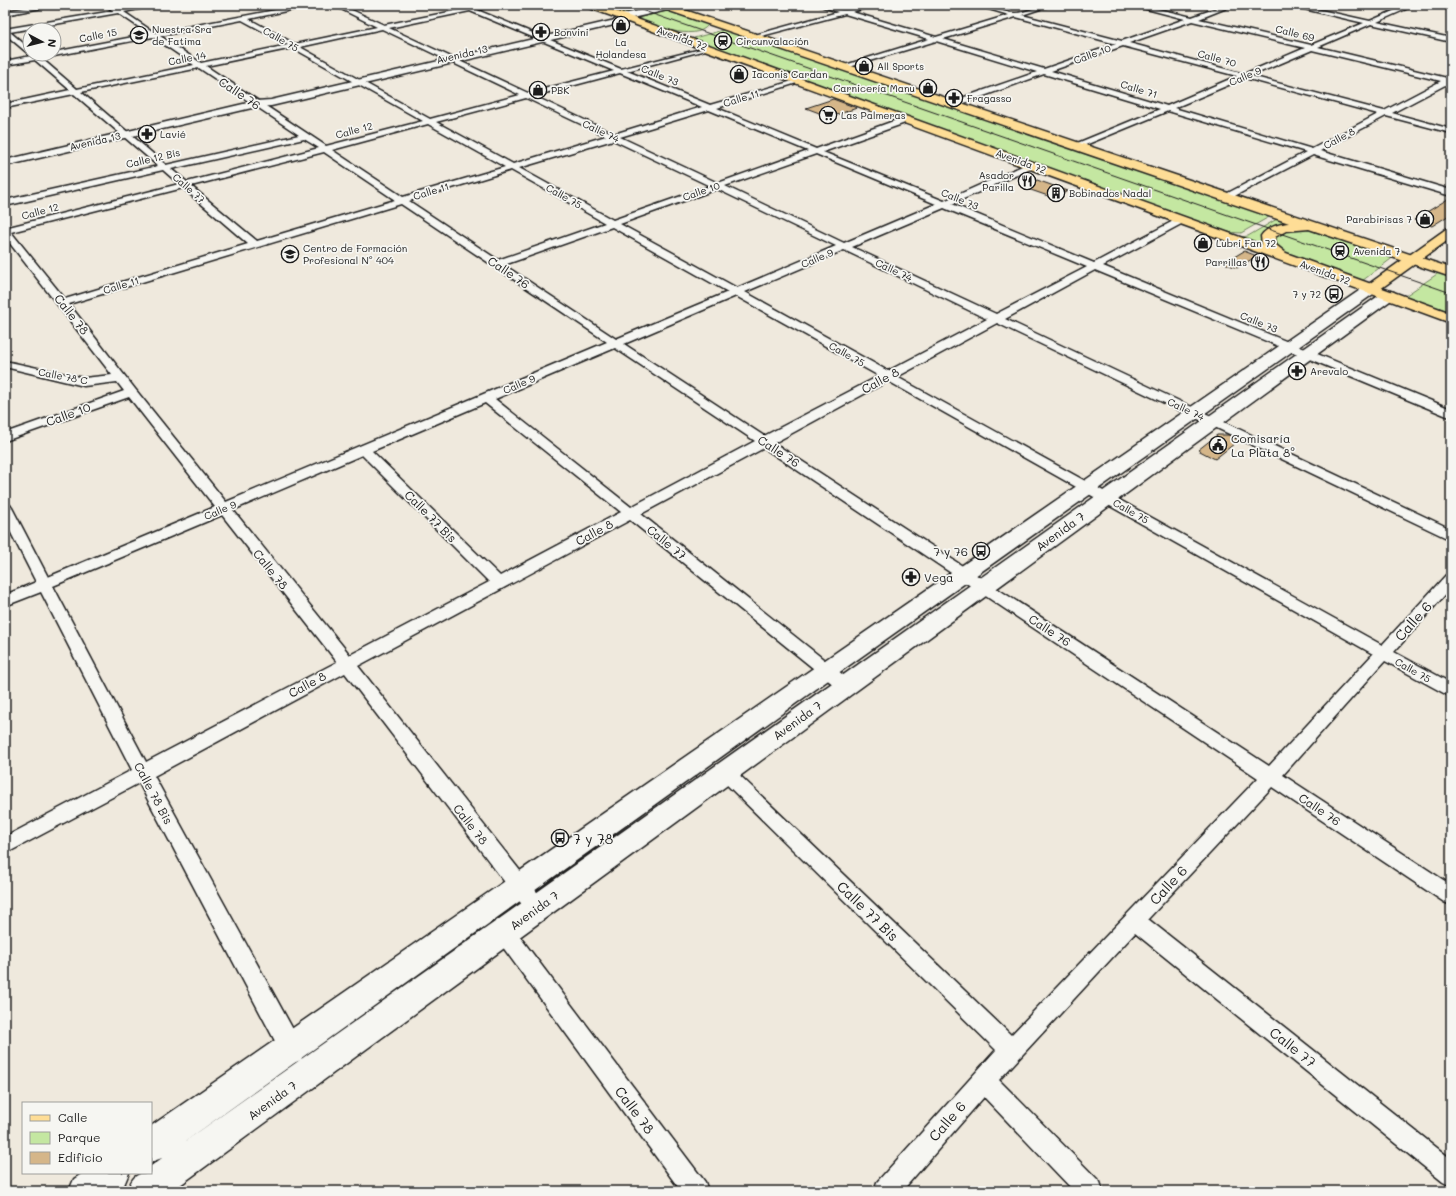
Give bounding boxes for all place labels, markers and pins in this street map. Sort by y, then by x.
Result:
shop icon: La Holandesa [611,15,631,35]
place label: Nuestra Sra de Fatima [152,22,212,48]
pharmacy icon: Bonvini [531,22,551,42]
school or university icon: Nuestra Sra de Fatima [129,25,149,45]
place label: Bonvini [554,25,589,39]
station icon: Circunvalación [713,31,733,51]
place label: Circunvalación [736,34,809,48]
place label: La Holandesa [596,35,646,61]
shop icon: All Sports [854,56,874,76]
place label: All Sports [877,59,924,73]
shop icon: Iaconis Cardan [729,64,749,84]
place label: Iaconis Cardan [752,67,828,81]
shop icon: Carnicería Manu [918,78,938,98]
shop icon: PBK [528,80,548,100]
place label: Carnicería Manu [833,81,915,95]
place label: PBK [551,83,569,97]
pharmacy icon: Fragasso [944,88,964,108]
place label: Fragasso [967,91,1012,105]
supermarket icon: Las Palmeras [818,105,838,125]
place label: Las Palmeras [841,108,906,122]
pharmacy icon: Lavié [137,124,157,144]
place label: Lavié [160,127,186,141]
place label: Asador Parilla [979,168,1014,194]
restaurant icon: Asador Parilla [1017,171,1037,191]
building icon: Bobinados Nadal [1046,183,1066,203]
place label: Bobinados Nadal [1069,186,1151,200]
shop icon: Parabirisas 7 [1415,209,1435,229]
place label: Parabirisas 7 [1346,212,1412,226]
shop icon: Lubri Fan 72 [1193,233,1213,253]
place label: Lubri Fan 72 [1216,236,1276,250]
place label: Centro de Formación Profesional N° 404 [303,241,407,267]
station icon: Avenida 7 [1330,241,1350,261]
school or university icon: Centro de Formación Profesional N° 404 [280,244,300,264]
place label: Avenida 7 [1353,244,1401,258]
restaurant icon: Parrillas [1250,252,1270,272]
place label: Parrillas [1205,255,1247,269]
bus stop icon: 7 y 72 [1324,284,1344,304]
place label: 7 y 72 [1293,287,1321,301]
pharmacy icon: Arevalo [1287,361,1307,381]
place label: Arevalo [1310,364,1348,378]
place label: Comisaría La Plata 8° [1231,430,1295,460]
public building icon: Comisaría La Plata 8° [1208,435,1228,455]
bus stop icon: 7 y 76 [971,541,991,561]
place label: 7 y 76 [933,543,968,559]
pharmacy icon: Vega [901,567,921,587]
place label: Vega [924,569,954,585]
bus stop icon: 7 y 78 [550,828,570,848]
place label: 7 y 78 [573,829,613,848]

